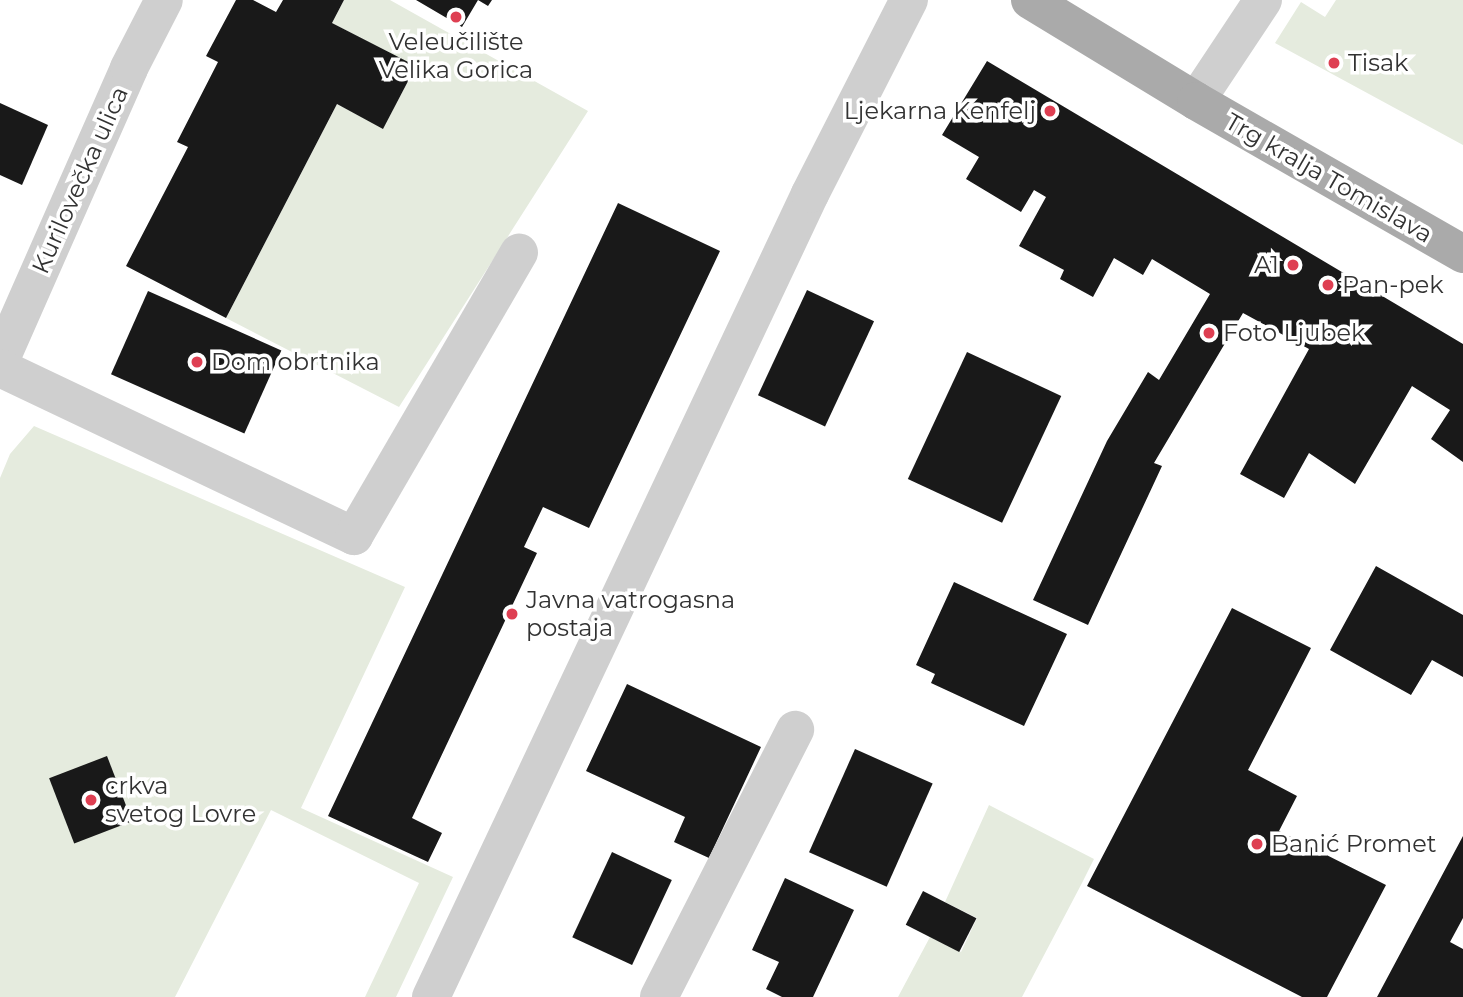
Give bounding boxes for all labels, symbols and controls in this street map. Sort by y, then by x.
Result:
marker: Veleučilište Velika Gorica [448,9,464,25]
place label: Veleučilište Velika Gorica [379,28,533,84]
place label: Tisak [1348,49,1408,77]
marker: Tisak [1326,55,1342,71]
street label: Kurilovečka ulica [26,82,134,278]
place label: Ljekarna Kenfelj [844,97,1036,125]
marker: Ljekarna Kenfelj [1042,103,1058,119]
street label: Trg kralja Tomislava [1220,107,1438,249]
place label: A1 [1254,251,1279,279]
marker: A1 [1285,257,1301,273]
place label: Pan-pek [1342,271,1444,299]
marker: Pan-pek [1320,277,1336,293]
place label: Foto Ljubek [1223,319,1365,347]
marker: Foto Ljubek [1201,325,1217,341]
place label: Dom obrtnika [211,348,380,376]
marker: Dom obrtnika [189,354,205,370]
place label: Javna vatrogasna postaja [526,586,735,642]
marker: Javna vatrogasna postaja [504,606,520,622]
place label: crkva svetog Lovre [105,772,256,828]
marker: crkva svetog Lovre [83,792,99,808]
place label: Banić Promet [1271,830,1436,858]
marker: Banić Promet [1249,836,1265,852]

